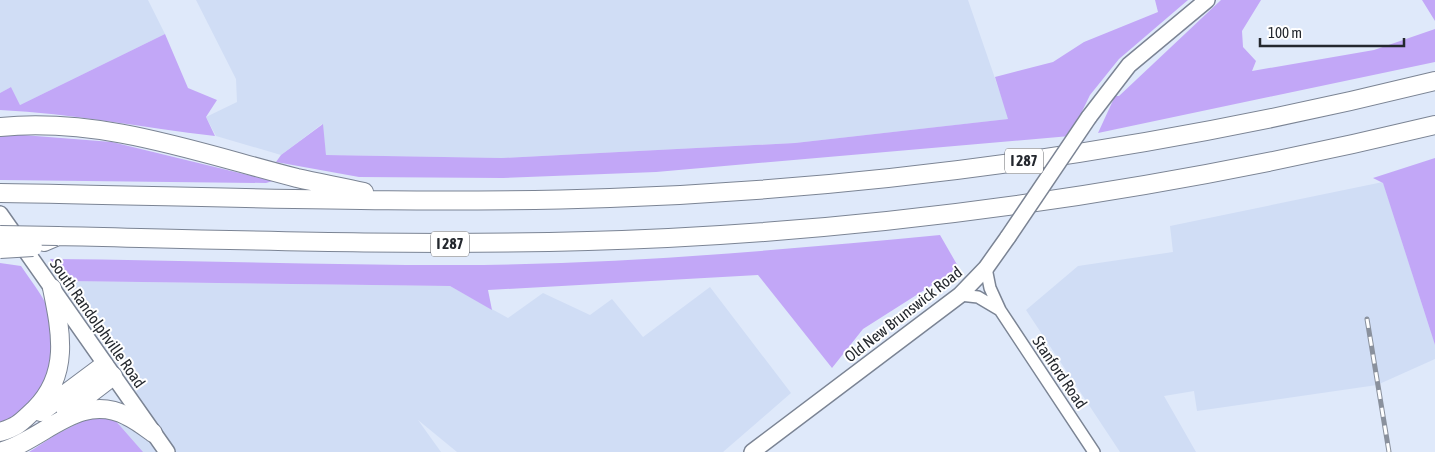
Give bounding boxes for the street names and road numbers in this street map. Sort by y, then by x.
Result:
road number: I 287 [1005,148,1043,174]
road number: I 287 [431,232,469,256]
street label: South Randolphville Road [46,255,149,391]
street label: Old New Brunswick Road [841,263,965,365]
street label: Stanford Road [1029,332,1091,412]

